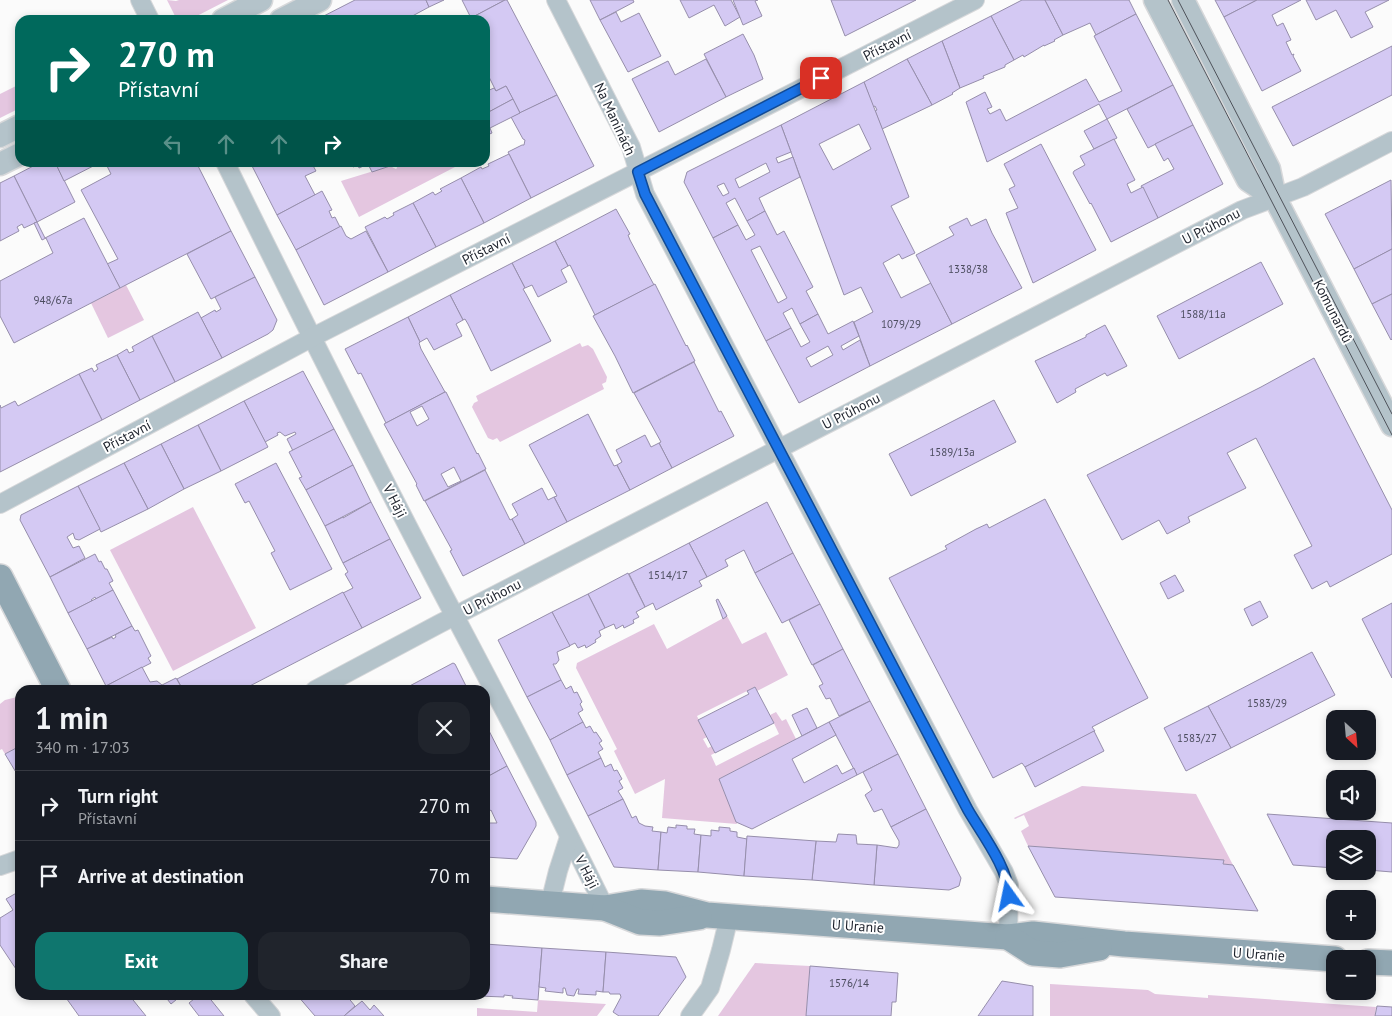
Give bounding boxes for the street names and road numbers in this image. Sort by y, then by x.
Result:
street label: Přístavní [860,25,914,65]
street label: Na Maninách [590,80,640,158]
street label: U Průhonu [1179,204,1243,248]
street label: Přístavní [459,229,513,269]
street label: Komunardů [1309,276,1357,346]
street label: U Průhonu [819,389,883,433]
street label: Přístavní [100,416,154,456]
street label: V Háji [379,480,411,521]
street label: U Průhonu [460,575,524,619]
street label: V Háji [571,851,603,892]
street label: U Uranie [831,915,885,937]
street label: U Uranie [1232,943,1286,965]

